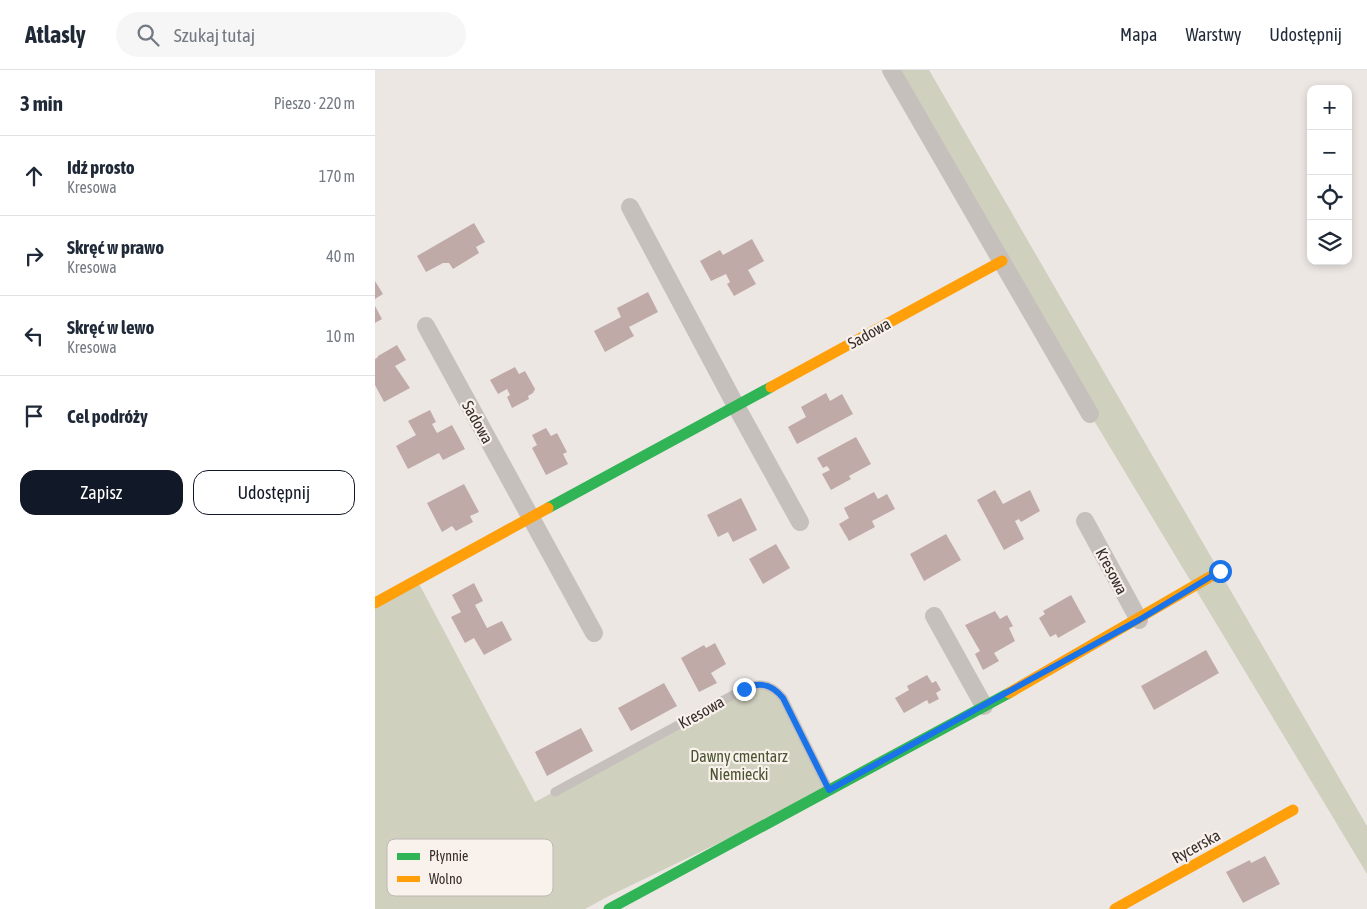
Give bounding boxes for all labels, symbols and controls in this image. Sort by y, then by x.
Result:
search box [116,12,466,57]
text: Atlasly [25,21,86,48]
icon: search [134,21,162,49]
text: Szukaj tutaj [174,24,255,46]
text: Mapa [1120,24,1157,45]
text: Warstwy [1185,24,1241,45]
text: Udostępnij [1269,24,1342,45]
map controls [1307,85,1352,265]
button: + [1307,85,1352,130]
text: 3 min [20,91,63,115]
text: Pieszo · 220 m [274,94,355,112]
button: − [1307,130,1352,175]
text: Idź prosto [67,156,135,178]
icon: ahead [20,162,48,190]
text: 170 m [319,167,355,185]
button: locate [1307,175,1352,220]
text: Kresowa [67,178,117,196]
button: layers [1307,220,1352,265]
text: Skręć w prawo [67,236,164,258]
icon: right [20,242,48,270]
text: 40 m [326,247,355,265]
text: Kresowa [67,258,117,276]
street label: Sadowa [845,314,893,352]
text: Skręć w lewo [67,316,154,338]
icon: left [20,322,48,350]
text: 10 m [326,327,355,345]
text: Kresowa [67,338,117,356]
street label: Sadowa [459,398,497,446]
icon: arrive [20,402,48,430]
text: Cel podróży [67,405,148,427]
button: Zapisz [20,470,183,515]
button: Udostępnij [193,470,355,515]
street label: Kresowa [1092,545,1132,597]
route start [1209,560,1232,583]
route end [733,678,756,701]
street label: Kresowa [675,692,727,732]
park label: Dawny cmentarz Niemiecki [690,747,788,783]
street label: Rycerska [1169,825,1224,867]
legend [387,839,553,896]
text: Płynnie [429,848,468,864]
text: Wolno [429,871,462,887]

